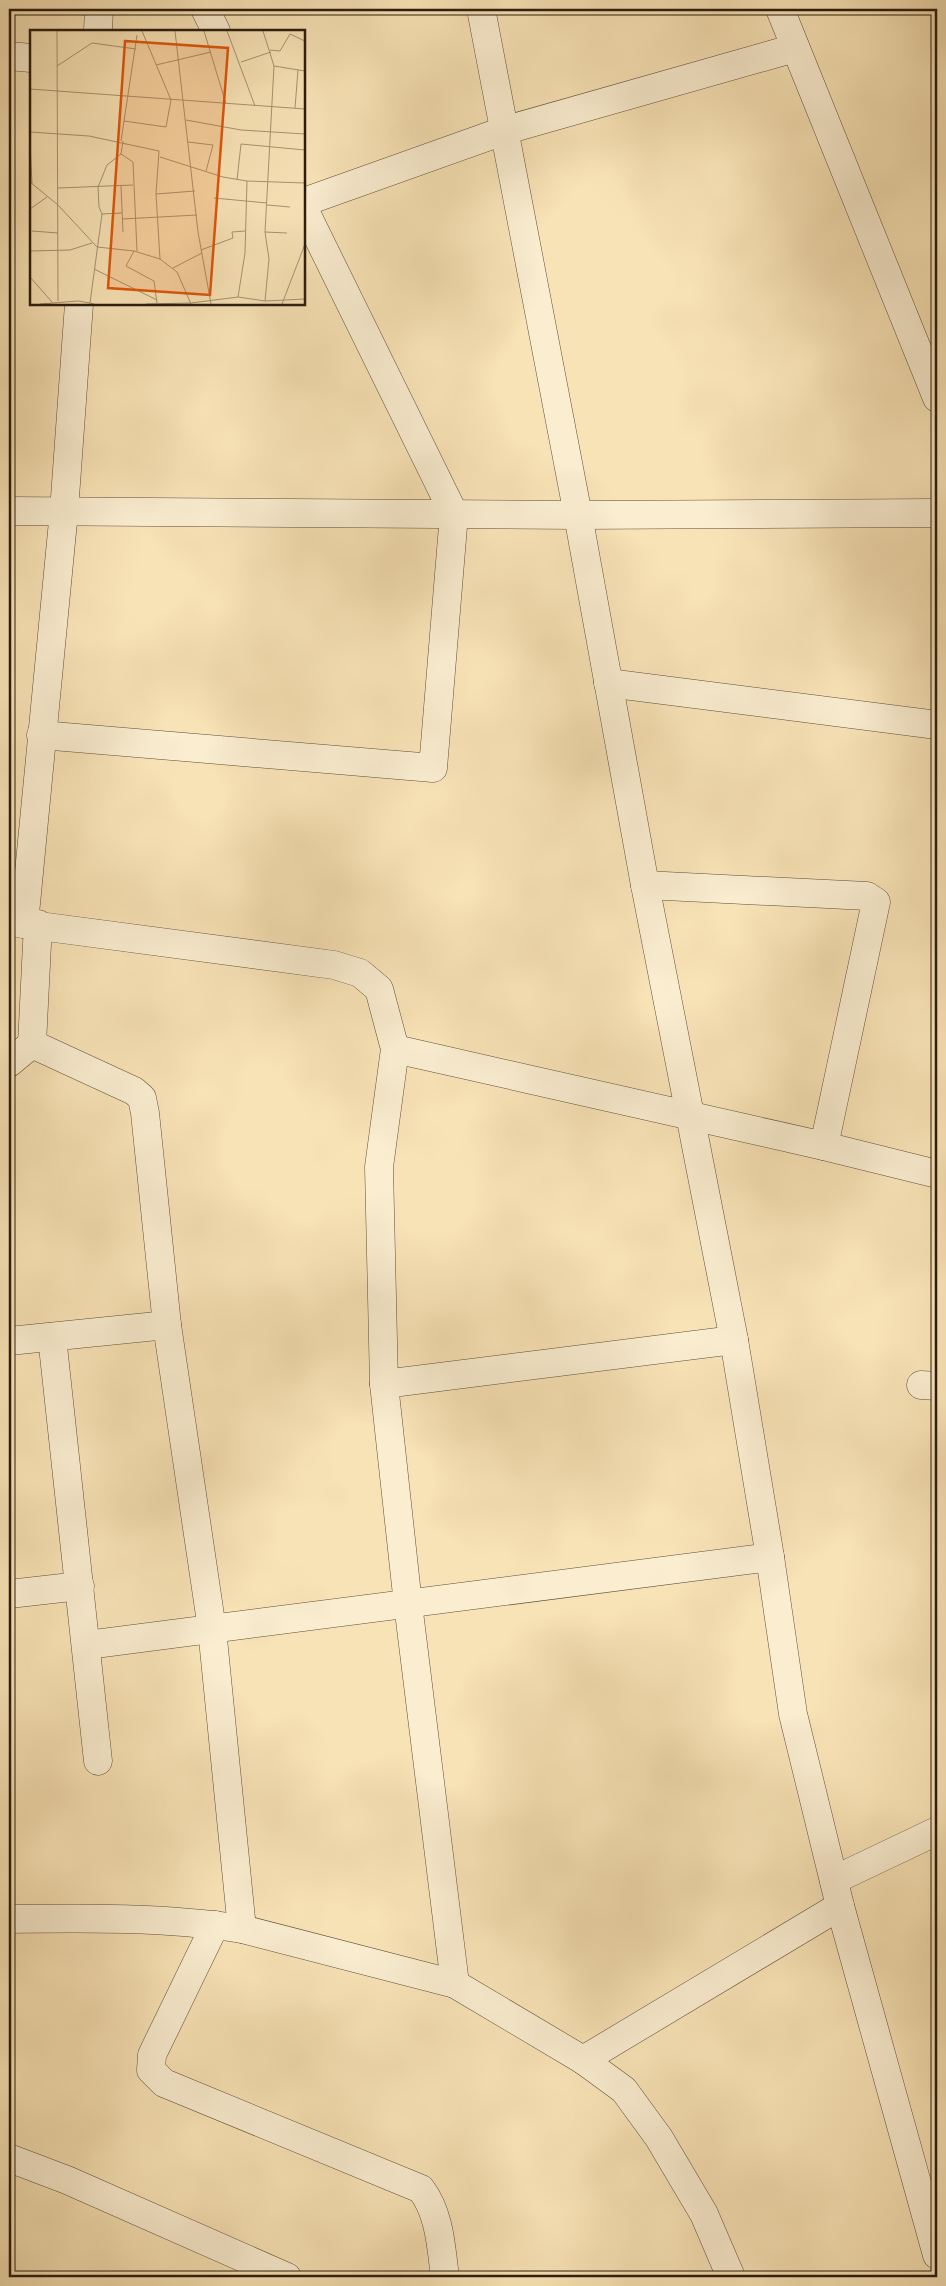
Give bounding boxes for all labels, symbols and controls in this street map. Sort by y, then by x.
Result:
inset map [30,30,305,305]

